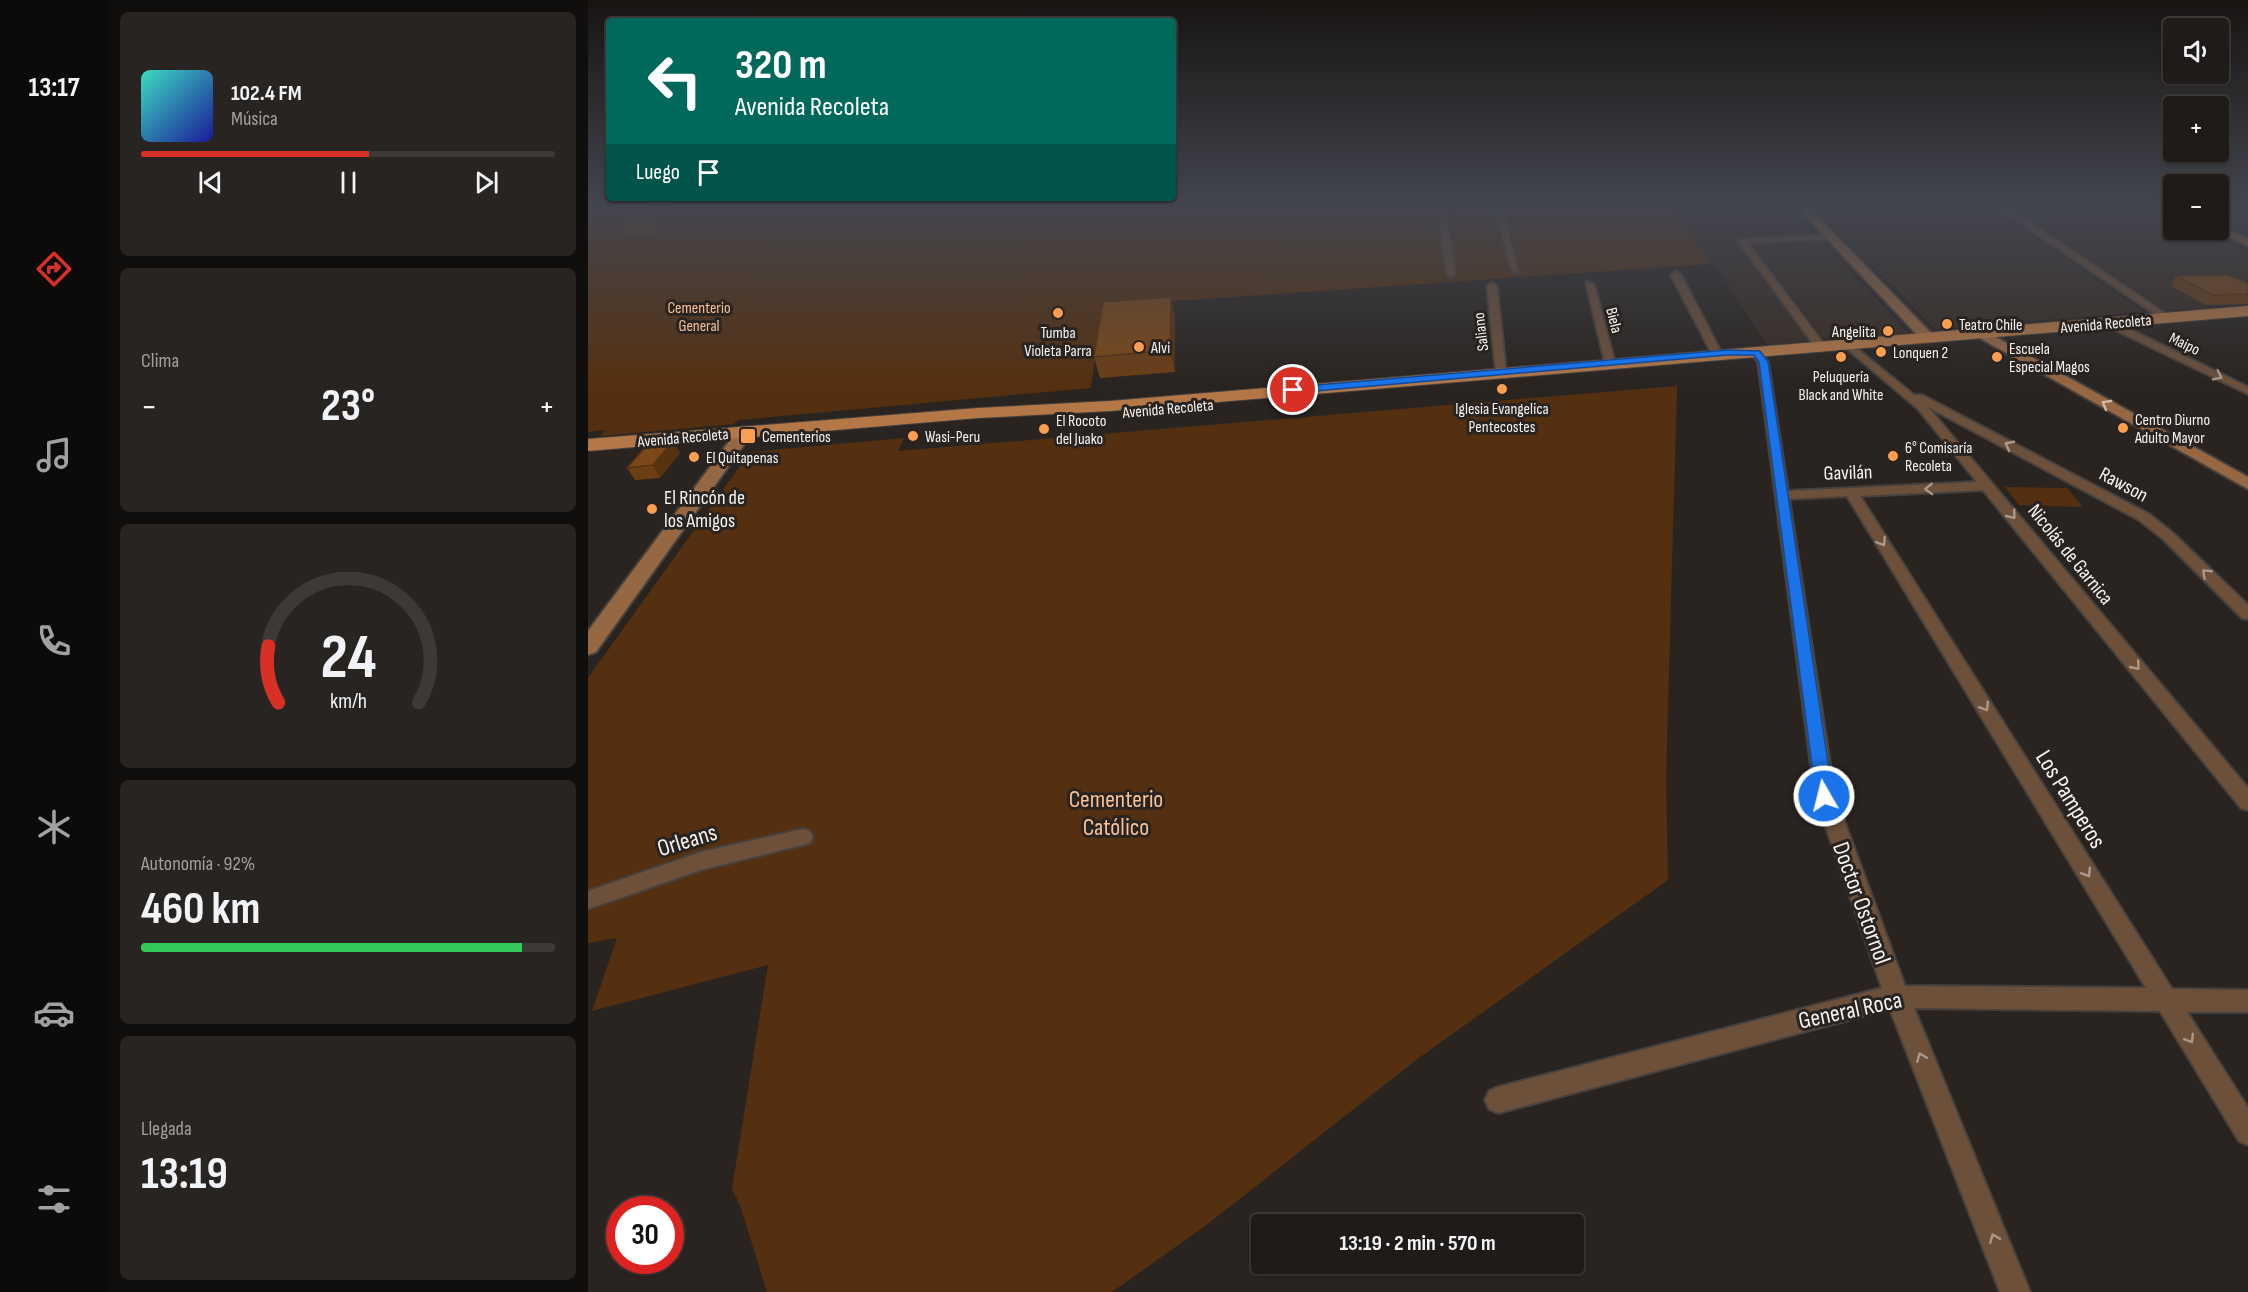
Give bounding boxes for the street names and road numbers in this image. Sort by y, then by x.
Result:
street label: Biela [1601,306,1626,335]
street label: Saliano [1470,311,1493,352]
street label: Avenida Recoleta [2059,311,2152,338]
street label: Maipo [2166,329,2203,360]
street label: Avenida Recoleta [1121,396,1214,423]
street label: Avenida Recoleta [636,425,729,452]
street label: Gavilán [1823,460,1873,486]
street label: Rawson [2095,462,2152,508]
street label: Nicolás de Garnica [2022,499,2118,610]
street label: Los Pamperos [2029,745,2112,854]
street label: Orleans [654,818,721,863]
street label: Doctor Ostornol [1826,838,1897,968]
street label: General Roca [1796,985,1904,1036]

